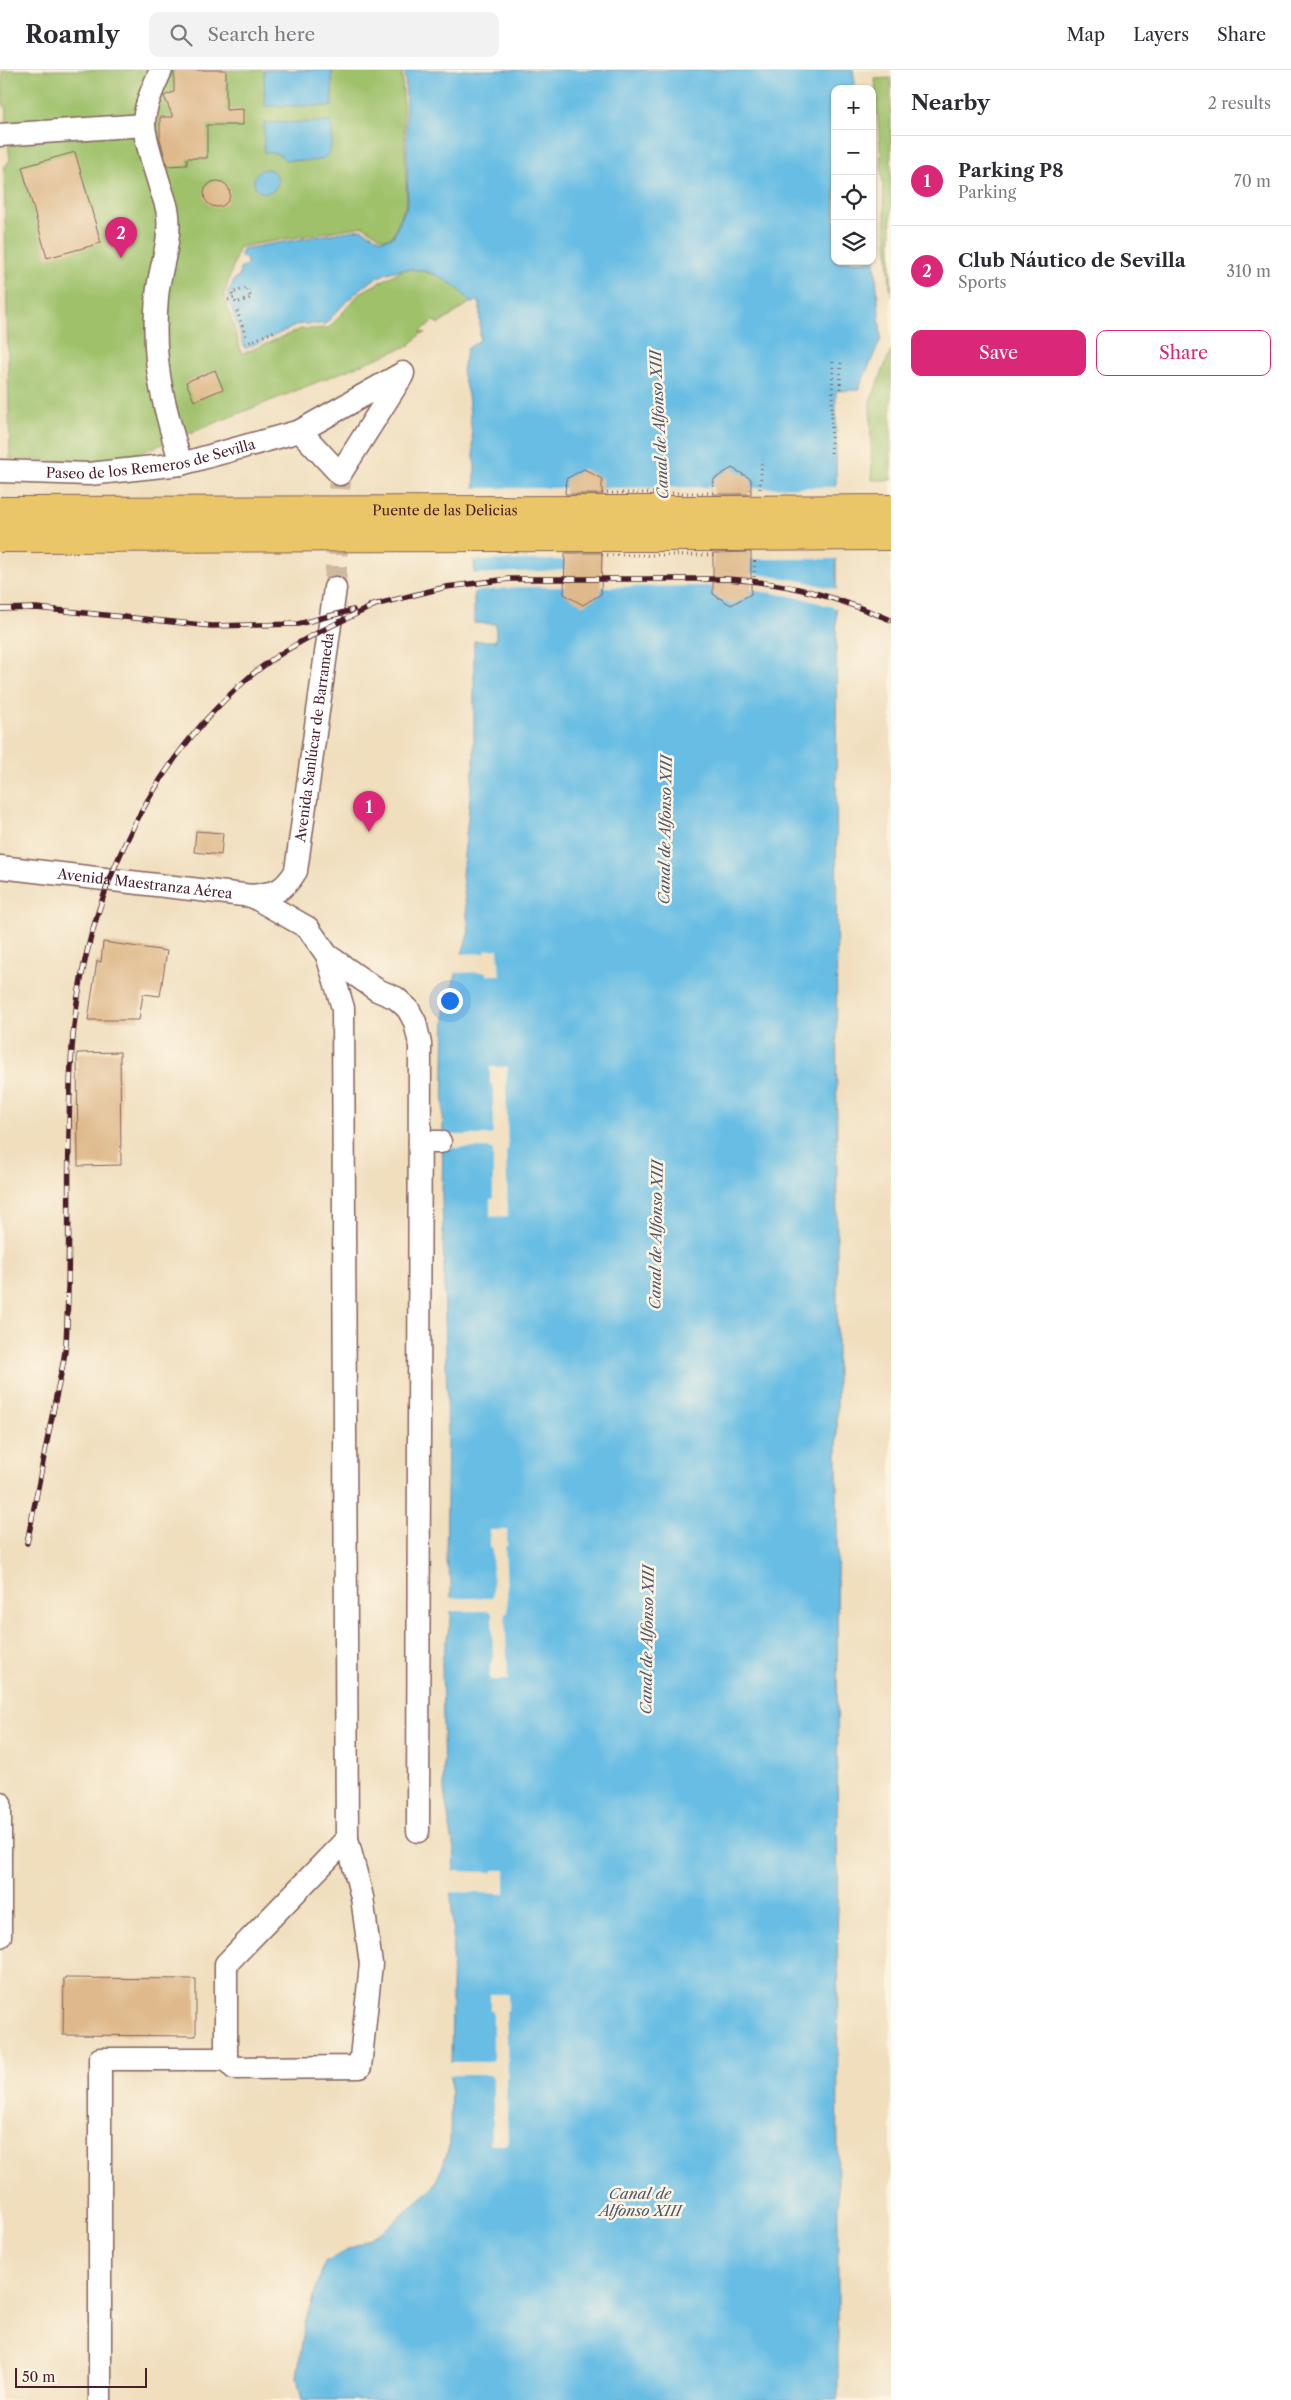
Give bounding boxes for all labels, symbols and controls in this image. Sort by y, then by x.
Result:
search box [149,12,499,57]
text: Roamly [25,20,119,49]
icon: search [167,21,195,49]
text: Search here [207,23,315,46]
text: Map [1067,24,1105,46]
text: Layers [1133,24,1189,46]
text: Share [1217,24,1266,46]
map controls [831,85,876,265]
button: + [831,85,876,130]
text: Nearby [911,90,990,115]
text: 2 results [1208,93,1271,113]
button: − [831,130,876,175]
text: Parking P8 [958,159,1064,182]
text: 1 [923,171,931,191]
text: 70 m [1234,171,1271,191]
button: locate [831,175,876,220]
text: Parking [958,182,1016,202]
pin: 2 [105,217,137,258]
button: layers [831,220,876,265]
text: Club Náutico de Sevilla [958,249,1186,272]
text: 2 [922,261,932,281]
text: 310 m [1226,261,1271,281]
text: Sports [958,272,1007,292]
button: Save [911,330,1086,376]
button: Share [1096,330,1271,376]
water label: Canal de Alfonso XIII [645,347,672,500]
street label: Paseo de los Remeros de Sevilla [46,435,258,483]
street label: Puente de las Delicias [372,501,518,519]
street label: Avenida Sanlúcar de Barrameda [291,631,338,844]
water label: Canal de Alfonso XIII [654,752,676,905]
pin: 1 [353,791,385,832]
street label: Avenida Maestranza Aérea [56,865,234,903]
your location [437,988,463,1014]
water label: Canal de Alfonso XIII [645,1157,667,1310]
water label: Canal de Alfonso XIII [636,1562,658,1715]
water label: Canal de Alfonso XIII [597,2184,685,2220]
scale bar [15,2365,148,2388]
text: 50 m [22,2368,55,2386]

